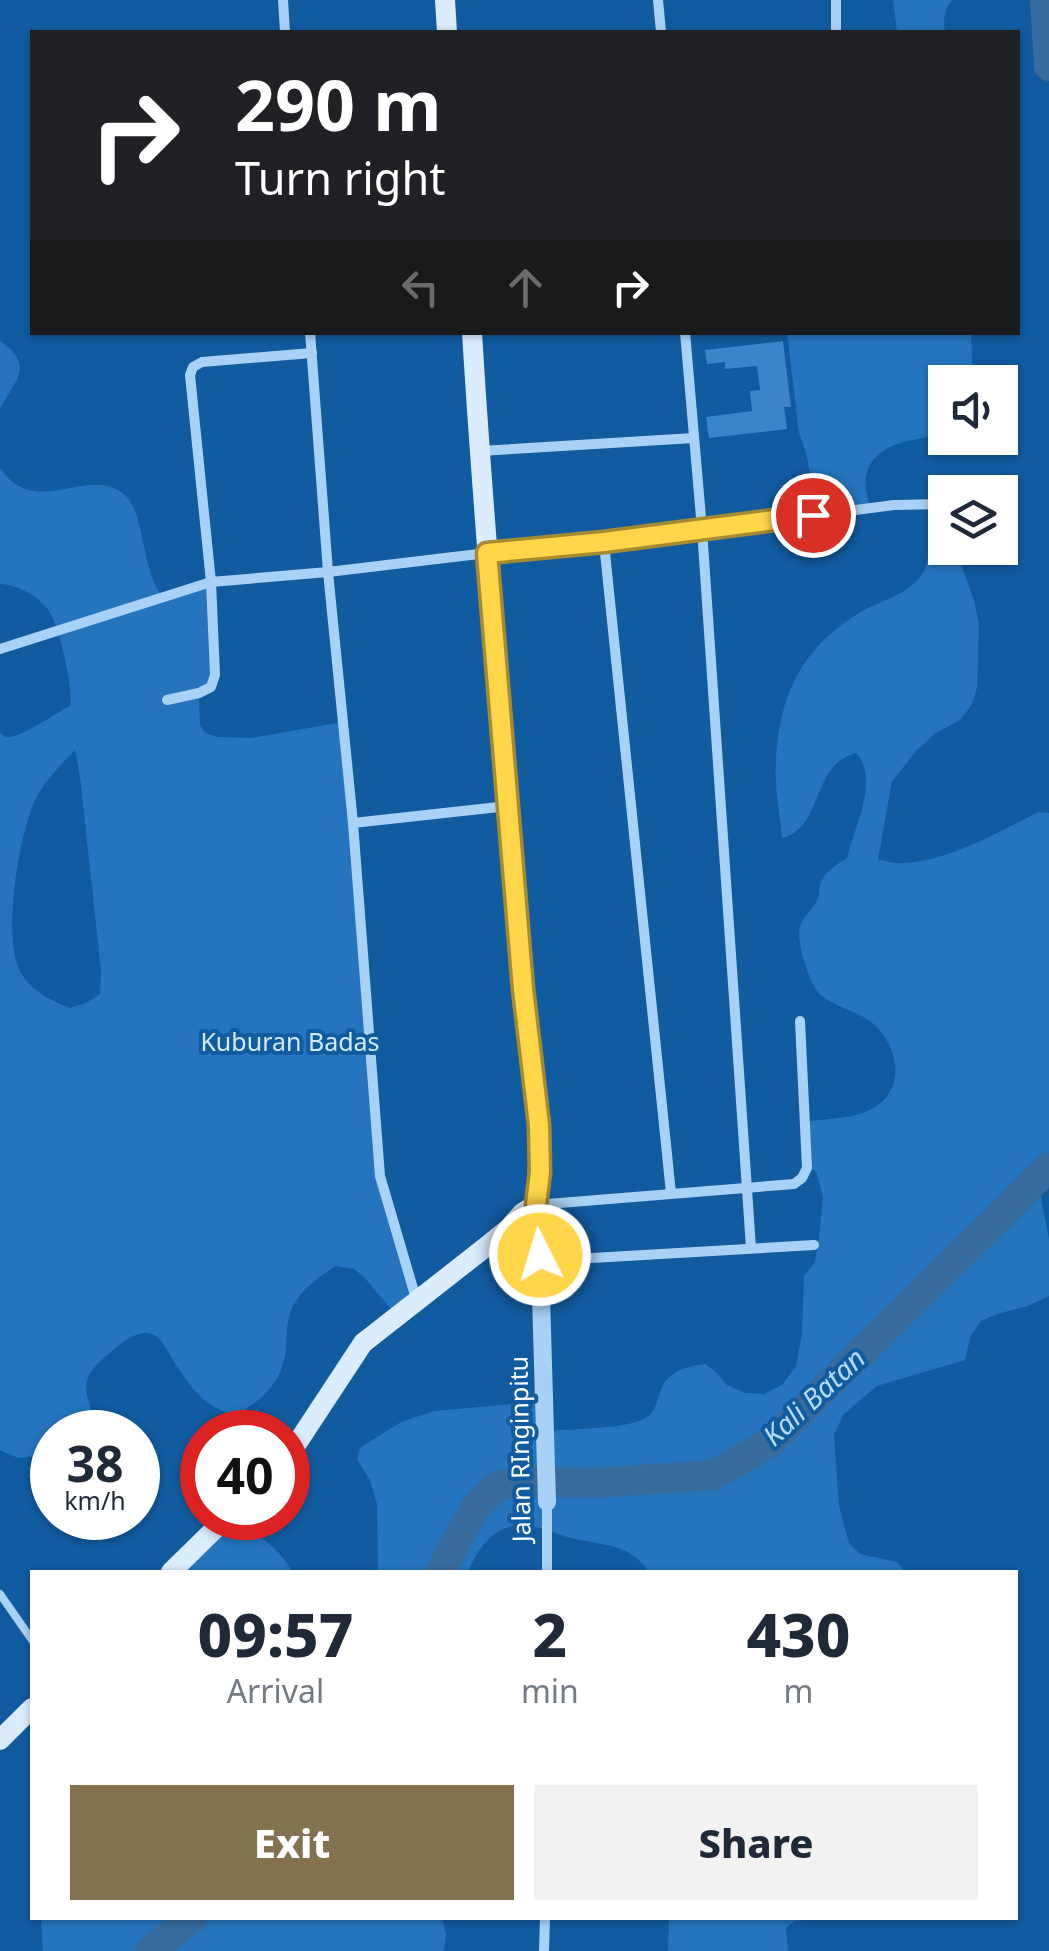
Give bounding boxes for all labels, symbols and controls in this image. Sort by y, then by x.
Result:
text: 290 m [235,56,442,152]
icon: right [70,70,200,200]
text: Turn right [235,147,446,208]
icon: left [393,260,448,315]
icon: ahead [498,260,553,315]
icon: right [603,260,658,315]
map controls [928,365,1018,565]
button: sound [928,365,1018,455]
pin [771,473,856,558]
button: layers [928,475,1018,565]
icon: arrive [786,488,841,543]
park label: Kuburan Badas [200,1024,380,1058]
position arrow [488,1203,592,1307]
water label: Kali Batan [754,1339,873,1454]
street label: Jalan RInginpitu [500,1356,538,1544]
speed limit sign: 40 [180,1410,310,1540]
text: 38 [66,1429,124,1497]
text: km/h [64,1483,126,1517]
text: 09:57 [198,1593,353,1675]
text: 2 [533,1593,567,1675]
text: 430 [746,1593,850,1675]
text: Arrival [227,1669,324,1712]
text: min [521,1669,579,1712]
text: m [783,1669,813,1712]
button: Exit [70,1785,514,1900]
button: Share [534,1785,978,1900]

